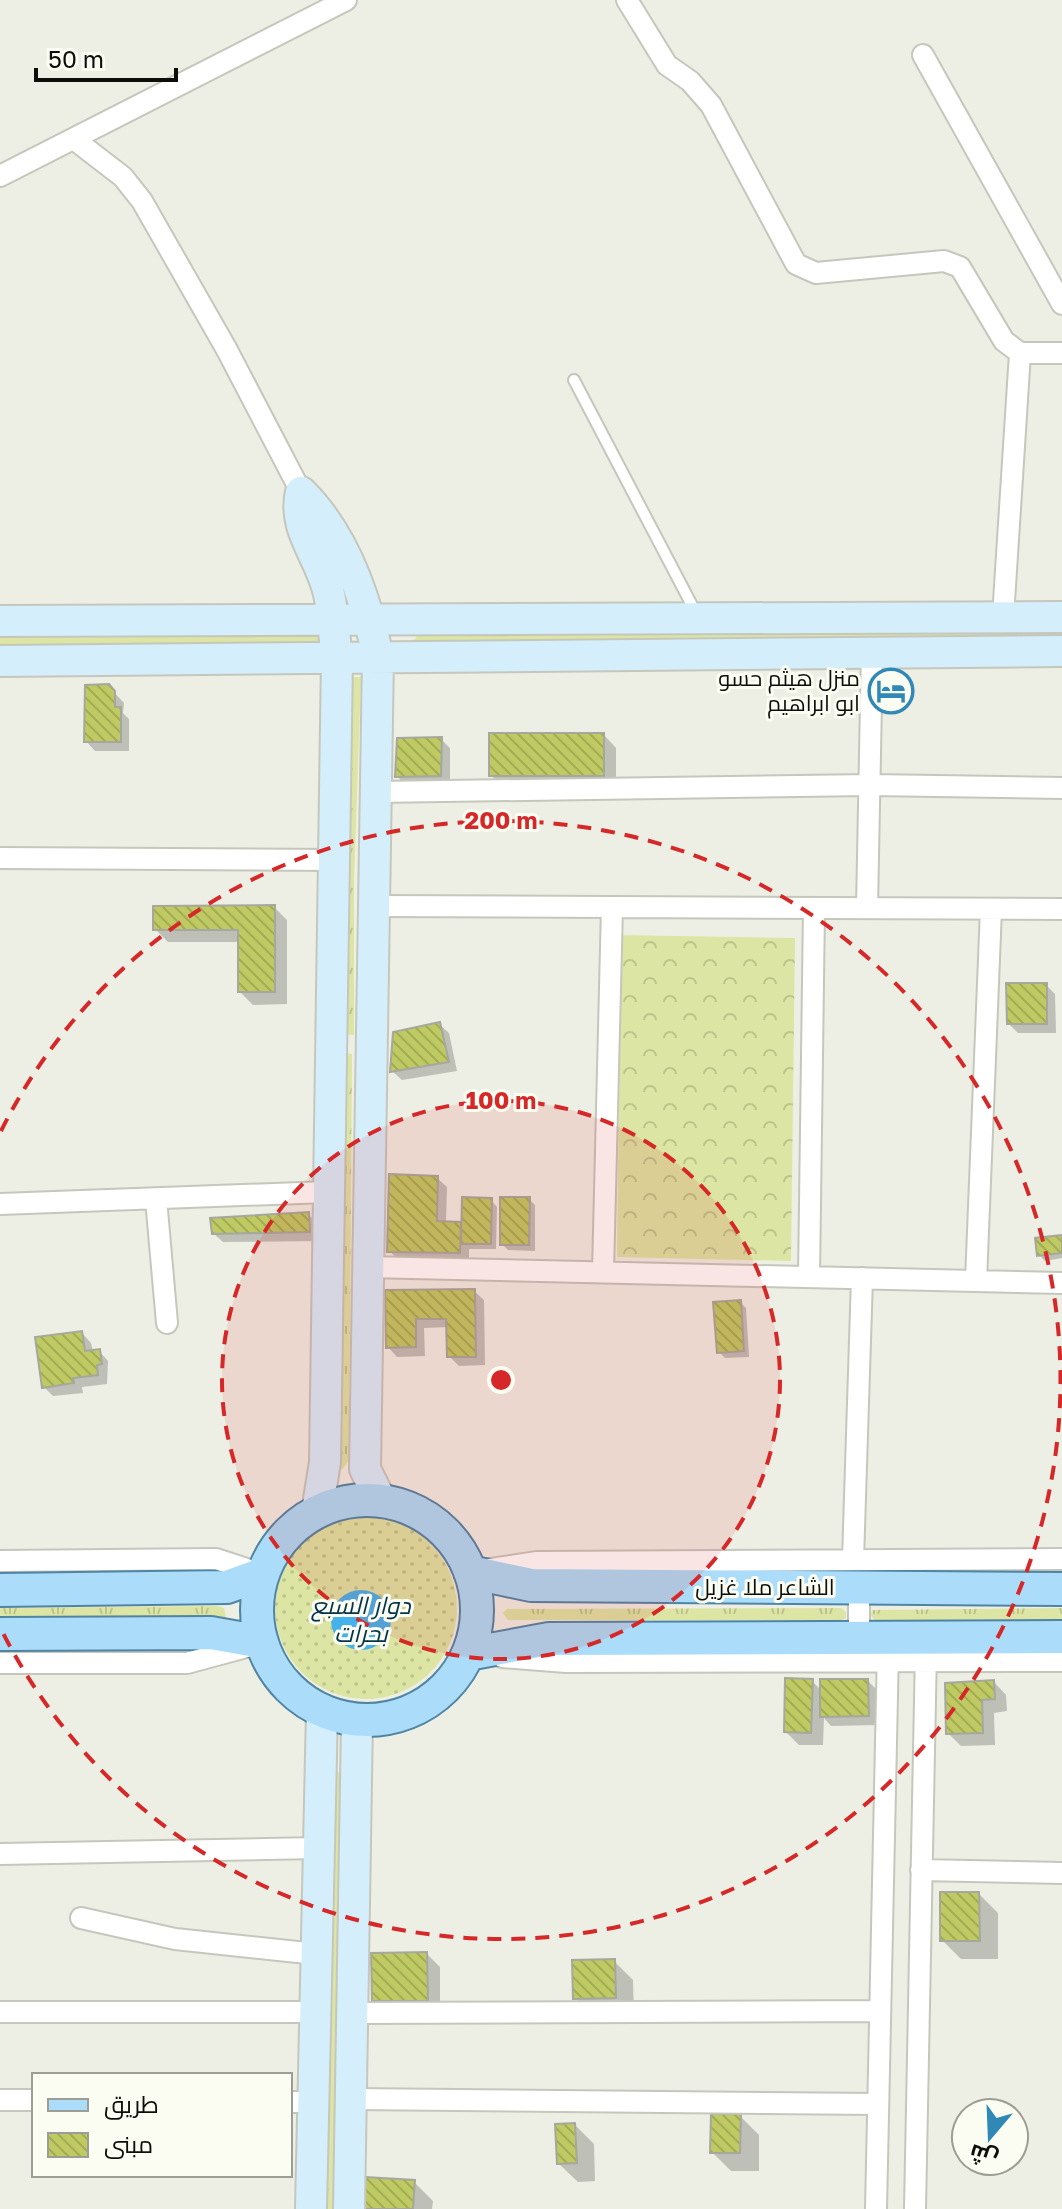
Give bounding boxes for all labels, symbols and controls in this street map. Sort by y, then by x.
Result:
scale bar [36,32,176,82]
text: 50 m [48,44,104,73]
place label: منزل هيثم حسو ابو ابراهيم [718,664,860,719]
hotel icon: منزل هيثم حسو ابو ابراهيم [867,667,915,715]
text: 200 m [465,805,537,834]
text: 100 m [466,1085,536,1114]
centre of rings [487,1366,515,1394]
street label: الشاعر ملا غزيل [695,1573,835,1601]
water label: دوار السبع بحرات [310,1590,412,1648]
legend [32,2073,292,2177]
text: طريق [104,2089,159,2120]
north arrow [950,2097,1030,2177]
text: مبنى [104,2129,153,2159]
text: ش [966,2138,1001,2174]

